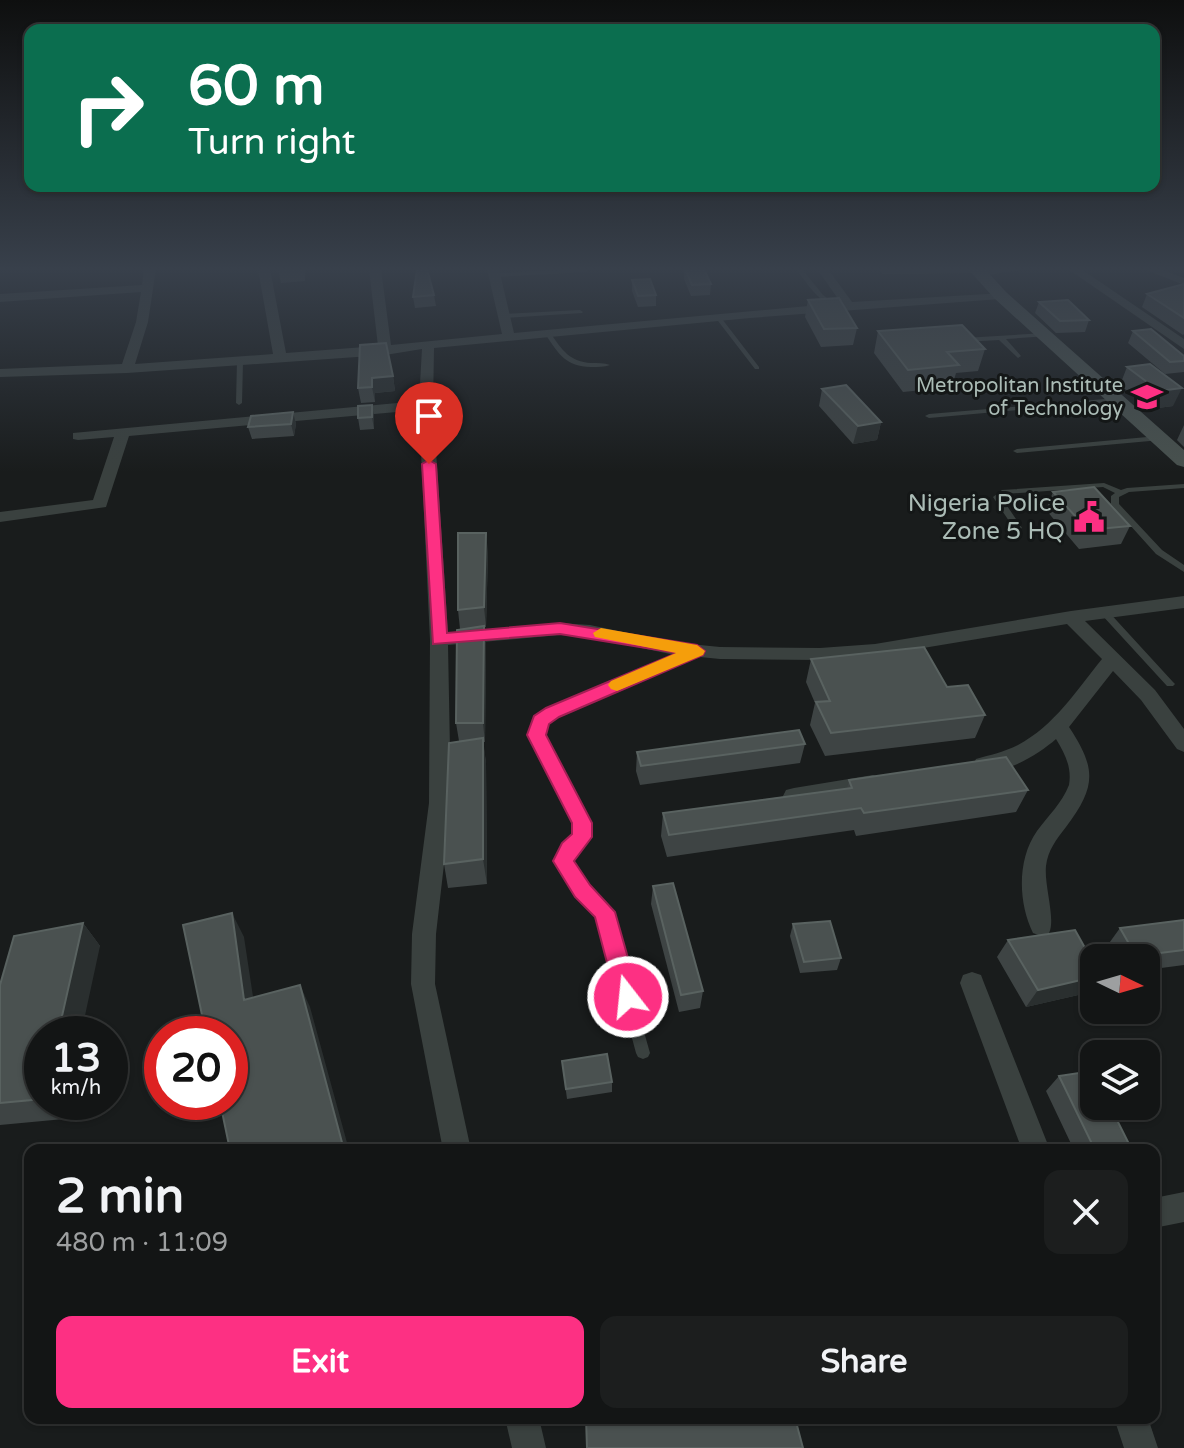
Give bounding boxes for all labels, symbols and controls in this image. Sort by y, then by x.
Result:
text: 60 m [188,53,324,120]
icon: right [56,56,160,160]
text: Turn right [188,121,355,164]
place label: Metropolitan Institute of Technology [916,374,1123,421]
school or university icon: Metropolitan Institute of Technology [1130,380,1164,414]
pin [395,382,463,464]
icon: arrive [407,394,451,438]
place label: Nigeria Police Zone 5 HQ [908,489,1065,546]
public building icon: Nigeria Police Zone 5 HQ [1072,500,1106,534]
north arrow [1080,944,1160,1024]
map controls [1080,944,1160,1120]
position arrow [586,955,670,1039]
speed limit sign: 20 [144,1016,248,1120]
text: 13 [51,1034,101,1082]
button: layers [1080,1040,1160,1120]
text: km/h [51,1076,101,1100]
text: 2 min [56,1168,184,1226]
button: close [1044,1170,1128,1254]
text: 480 m · 11:09 [56,1227,228,1258]
button: Exit [56,1316,584,1408]
button: Share [600,1316,1128,1408]

